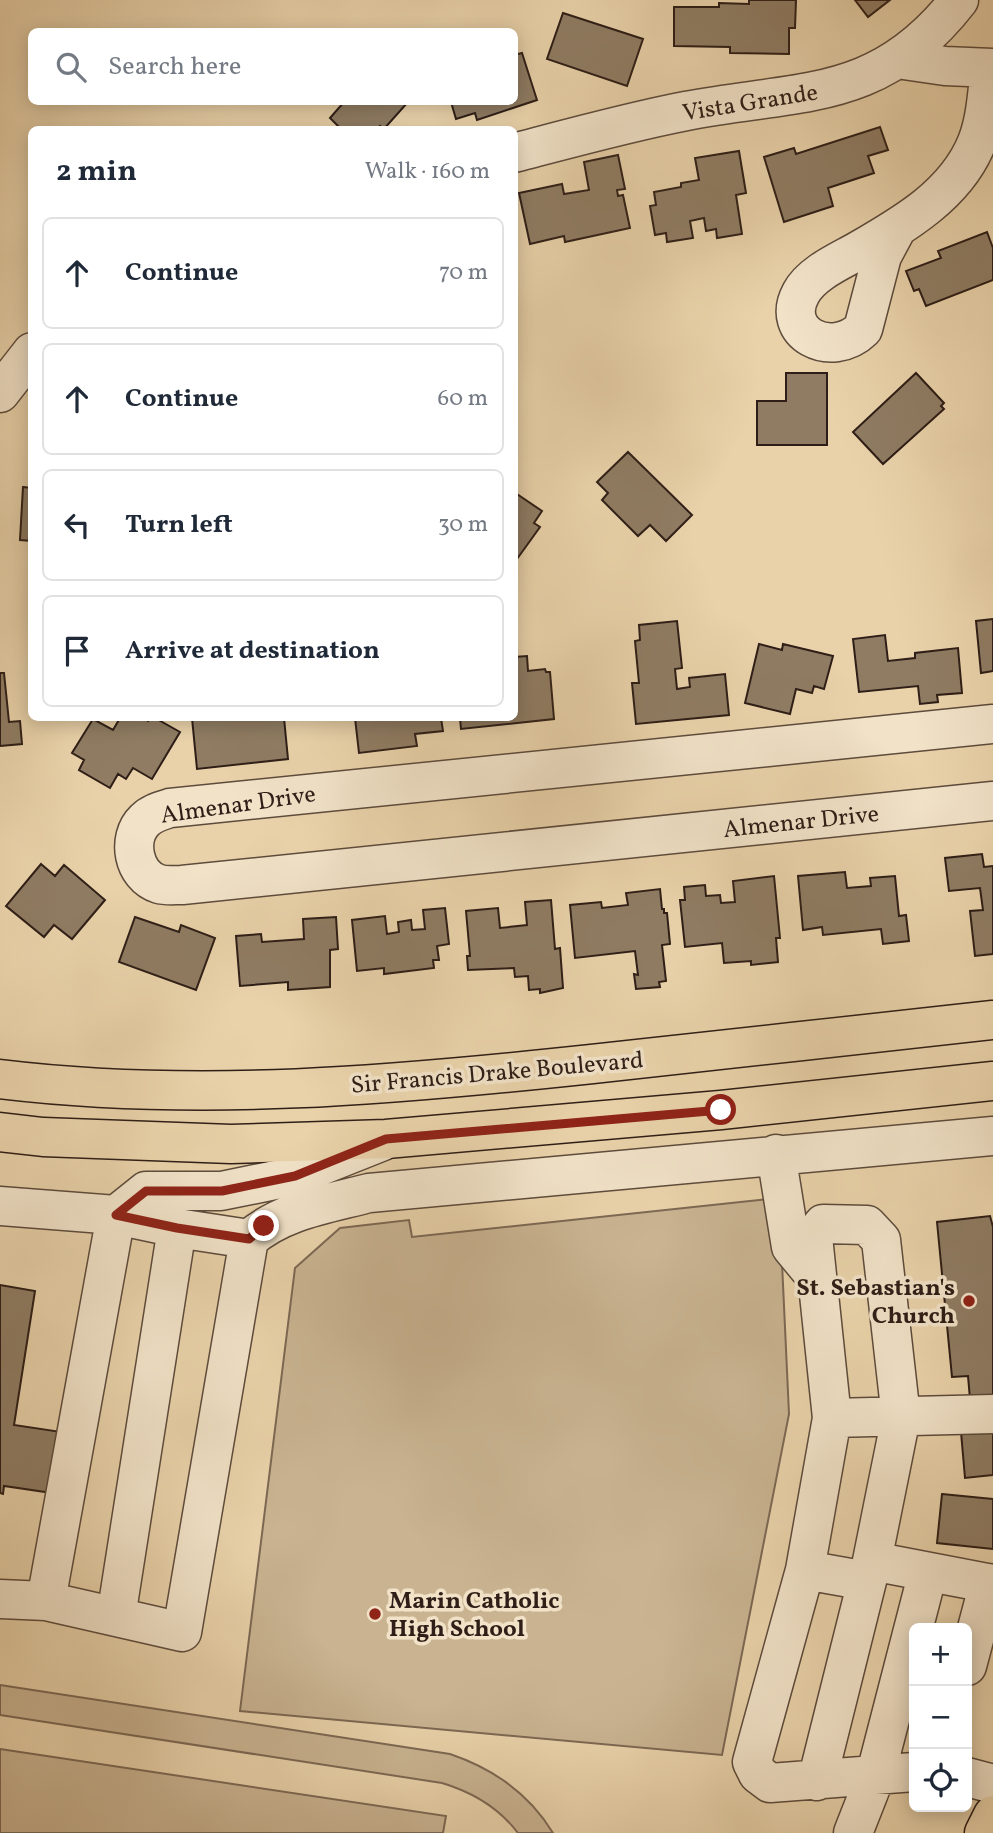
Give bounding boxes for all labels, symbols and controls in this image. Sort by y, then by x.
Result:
search box [28,28,518,105]
icon: search [52,48,90,86]
text: Search here [108,49,241,85]
street label: Vista Grande [680,76,820,131]
text: 2 min [56,151,137,193]
text: Walk · 160 m [365,156,490,188]
icon: ahead [58,254,96,292]
text: Continue [125,255,238,291]
text: 70 m [439,257,488,289]
icon: ahead [58,380,96,418]
text: Continue [125,381,238,417]
text: 60 m [438,383,488,415]
icon: left [58,506,96,544]
text: Turn left [125,507,233,543]
text: 30 m [438,509,488,541]
icon: arrive [58,632,96,670]
text: Arrive at destination [125,633,380,669]
street label: Almenar Drive [158,778,318,834]
street label: Almenar Drive [722,798,881,848]
street label: Sir Francis Drake Boulevard [349,1044,645,1104]
route start [705,1094,736,1125]
route end [248,1210,279,1241]
place label: St. Sebastian's Church [796,1272,955,1334]
marker: St. Sebastian's Church [961,1293,977,1309]
place label: Marin Catholic High School [389,1585,559,1647]
marker: Marin Catholic High School [367,1606,383,1622]
map controls [909,1623,972,1812]
button: + [909,1623,972,1686]
button: − [909,1686,972,1749]
button: locate [909,1749,972,1812]

